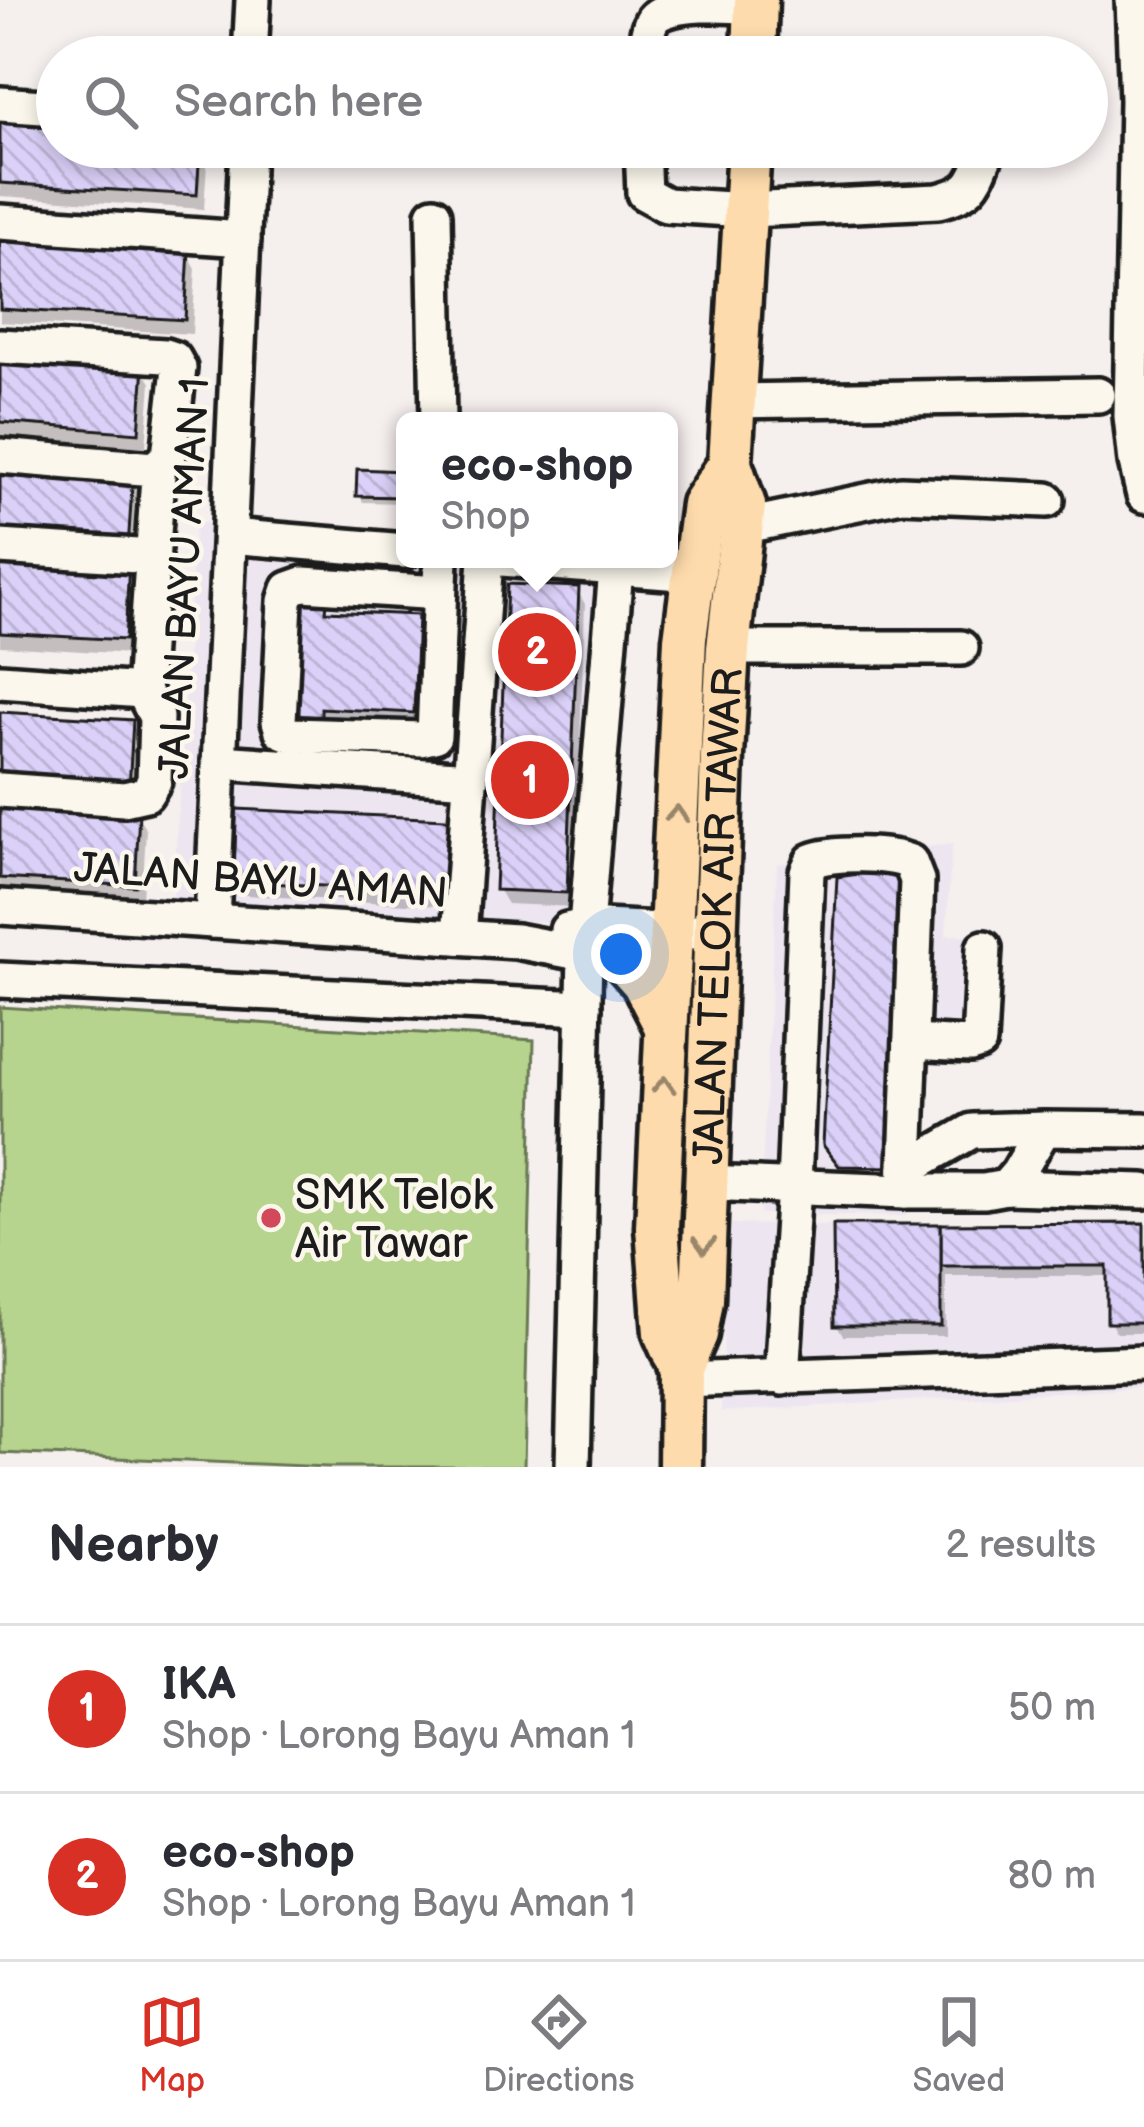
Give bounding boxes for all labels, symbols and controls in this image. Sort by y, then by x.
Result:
search box [36,36,1108,168]
icon: search [78,69,144,135]
text: Search here [174,75,423,130]
street label: JALAN BAYU AMAN 1 [150,376,221,780]
popup [396,412,678,568]
text: eco-shop [441,439,633,494]
text: Shop [441,494,531,541]
pin: 2 [498,607,576,697]
street label: JALAN TELOK AIR TAWAR [684,666,755,1165]
pin: 1 [491,735,569,825]
one-way arrow [664,804,690,823]
street label: JALAN BAYU AMAN [72,843,449,920]
your location [591,924,651,984]
one-way arrow [651,1075,677,1094]
place label: SMK Telok Air Tawar [295,1171,493,1270]
marker: SMK Telok Air Tawar [258,1205,284,1231]
one-way arrow [691,1236,717,1255]
text: Nearby [48,1515,219,1576]
text: 2 results [945,1522,1096,1569]
text: IKA [162,1658,235,1713]
text: 1 [79,1685,95,1732]
text: 50 m [1008,1685,1096,1732]
text: Shop · Lorong Bayu Aman 1 [162,1713,636,1760]
text: eco-shop [162,1826,355,1881]
text: 2 [75,1853,99,1900]
text: 80 m [1008,1853,1096,1900]
text: Shop · Lorong Bayu Aman 1 [162,1881,636,1928]
tab: Map [139,1989,205,2101]
tab: Directions [483,1989,635,2101]
tab: Saved [912,1989,1005,2101]

